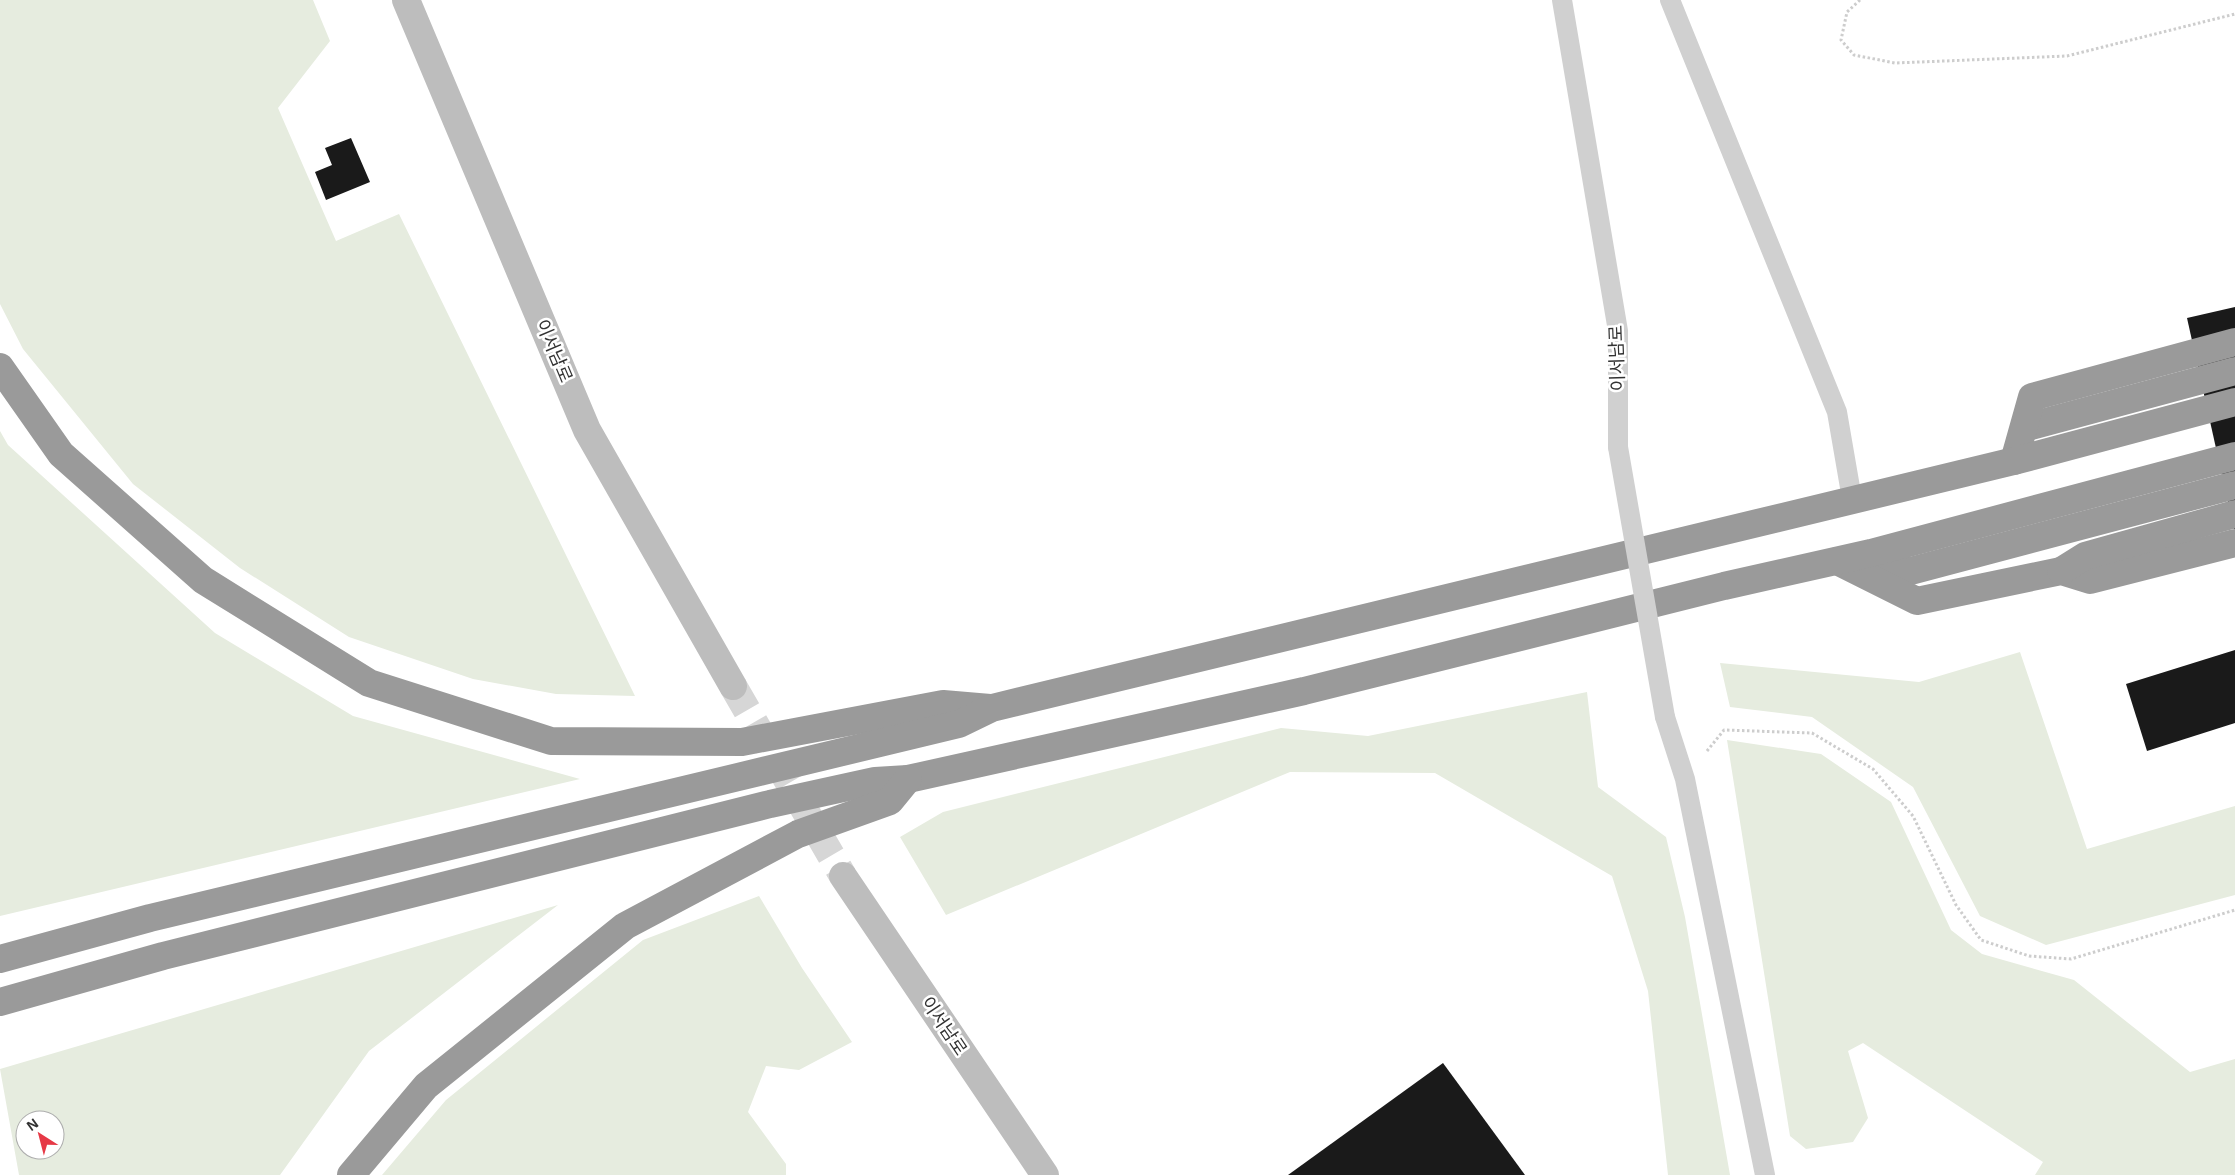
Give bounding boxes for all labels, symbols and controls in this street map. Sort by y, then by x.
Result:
street label: 이서남로 [532,317,576,385]
street label: 이서남로 [1606,325,1628,391]
street label: 이서남로 [917,993,971,1059]
north arrow [15,1110,65,1160]
text: N [24,1115,41,1134]

